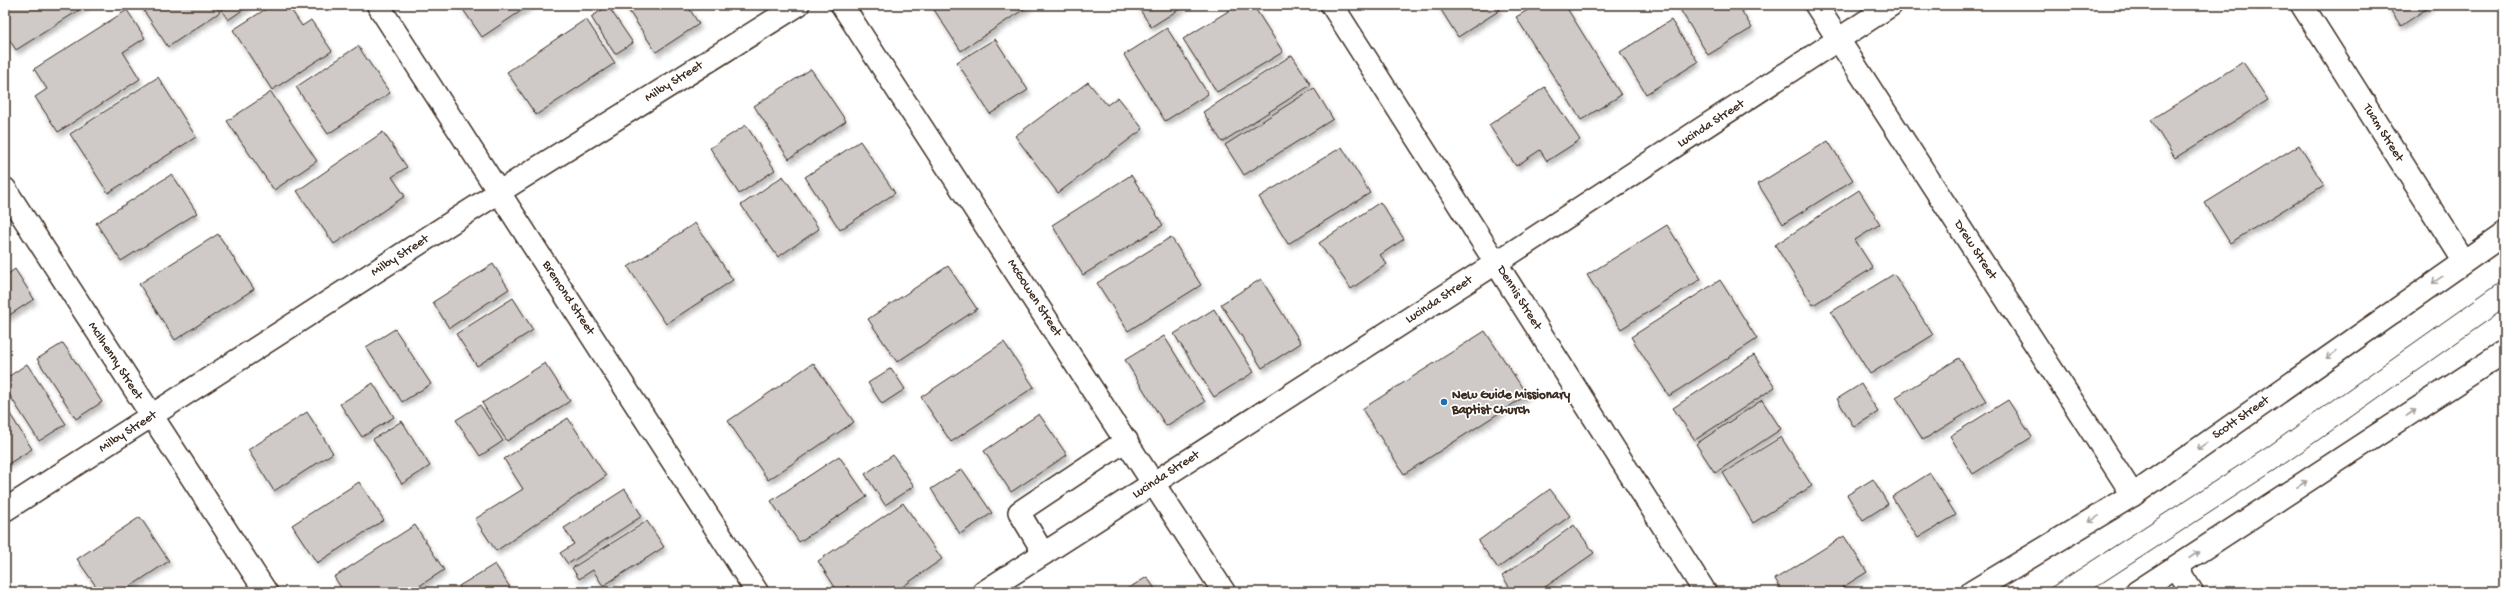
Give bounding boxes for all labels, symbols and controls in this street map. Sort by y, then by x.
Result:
street label: Milby Street [642,57,707,106]
street label: Lucinda Street [1675,96,1749,151]
street label: Tuam Street [2359,100,2408,166]
street label: Drew Street [1950,217,2001,284]
street label: Milby Street [368,231,433,280]
street label: Bremond Street [538,257,598,339]
street label: McGowen Street [1003,257,1065,341]
street label: Dennis Street [1493,262,1546,334]
street label: Lucinda Street [1403,272,1477,327]
one-way arrow [2432,276,2443,284]
street label: McIlhenny Street [84,319,147,404]
one-way arrow [2326,351,2337,359]
place label: New Guide Missionary Baptist Church [1451,388,1571,419]
street label: Scott Street [2210,392,2274,443]
marker: New Guide Missionary Baptist Church [1439,397,1449,407]
street label: Milby Street [96,407,161,456]
one-way arrow [2405,409,2416,417]
one-way arrow [2197,442,2208,450]
street label: Lucinda Street [1130,447,1204,502]
one-way arrow [2296,480,2307,488]
one-way arrow [2088,515,2100,523]
one-way arrow [2188,551,2199,560]

